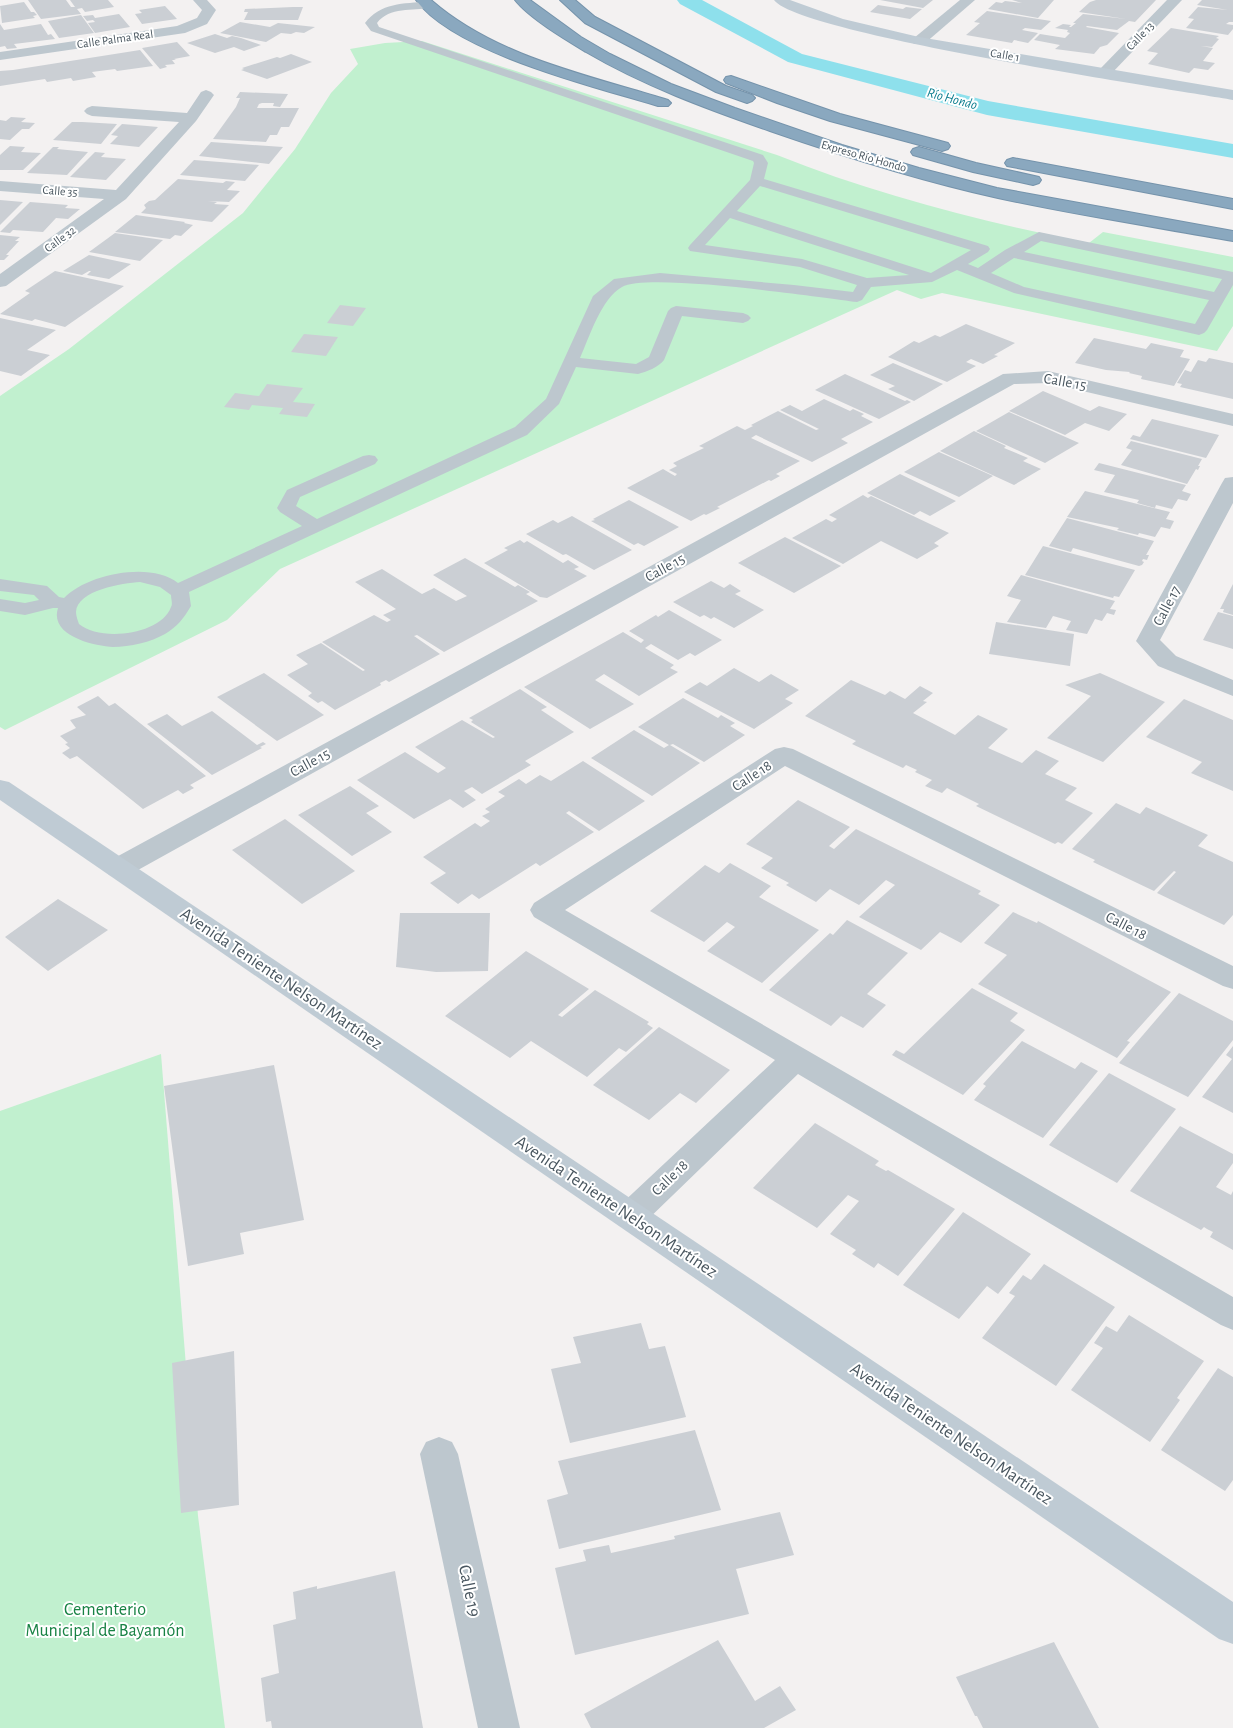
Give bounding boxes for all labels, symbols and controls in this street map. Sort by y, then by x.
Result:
street label: Calle 13 [1124,19,1156,53]
street label: Calle Palma Real [76,28,154,50]
street label: Calle 1 [990,47,1020,63]
water label: Río Hondo [925,86,979,112]
street label: Expreso Río Hondo [820,138,908,174]
street label: Calle 35 [42,184,78,198]
street label: Calle 32 [42,223,78,254]
street label: Calle 15 [1043,371,1087,393]
street label: Calle 15 [643,551,687,585]
street label: Calle 17 [1150,584,1184,628]
street label: Calle 15 [288,746,332,780]
street label: Calle 18 [730,758,774,794]
street label: Avenida Teniente Nelson Martínez [177,905,385,1053]
street label: Calle 18 [1103,909,1149,943]
street label: Avenida Teniente Nelson Martínez [512,1133,720,1281]
street label: Calle 18 [649,1157,691,1199]
street label: Avenida Teniente Nelson Martínez [847,1360,1055,1508]
street label: Calle 19 [455,1563,483,1619]
park label: Cementerio Municipal de Bayamón [26,1601,184,1640]

